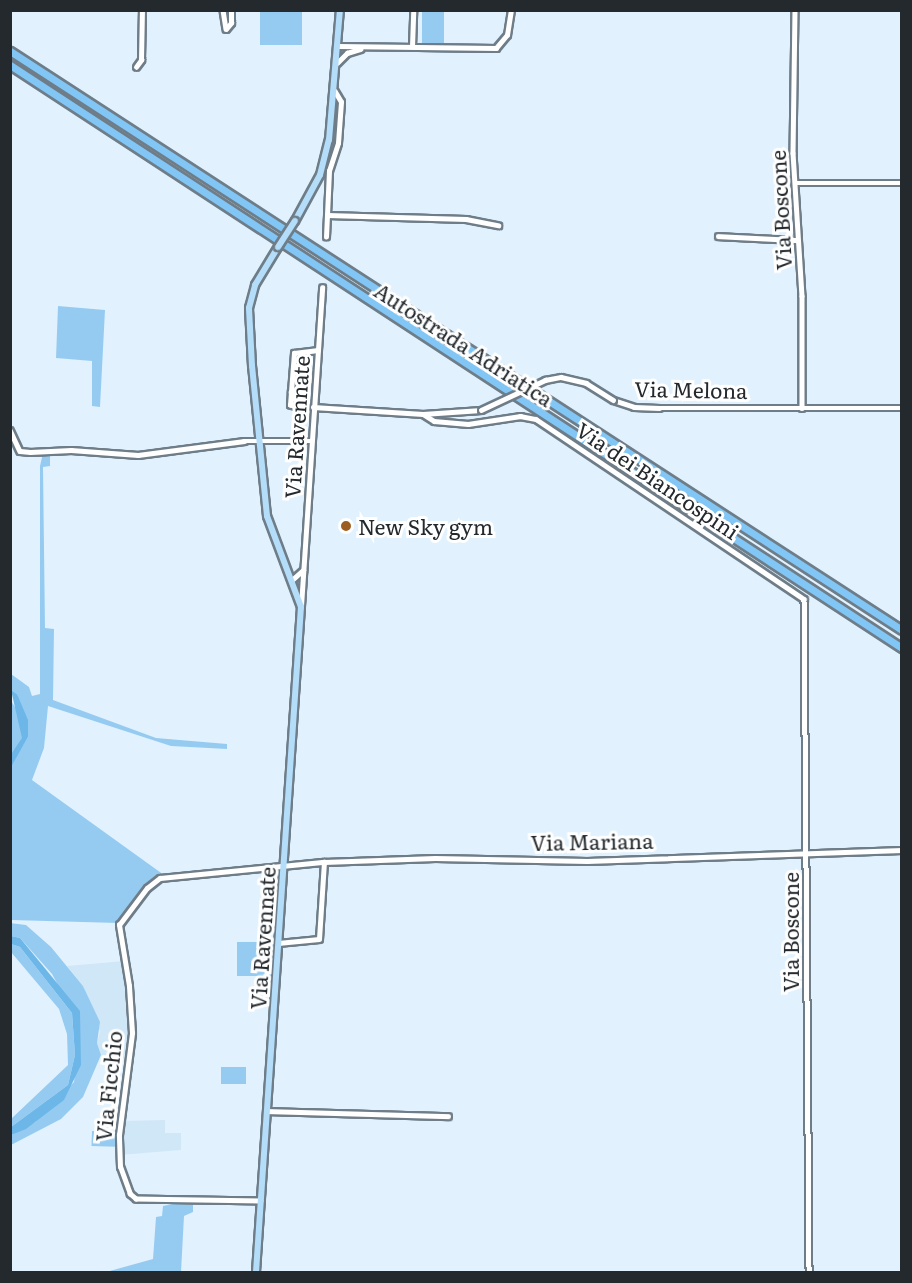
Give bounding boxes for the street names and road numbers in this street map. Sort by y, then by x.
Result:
street label: Via Boscone [764,149,796,271]
street label: Autostrada Adriatica [370,277,558,411]
street label: Via Ravennate [278,355,314,499]
street label: Via Melona [634,375,748,403]
street label: Via dei Biancospini [572,416,744,544]
street label: Via Mariana [530,827,654,855]
street label: Via Ravennate [244,866,280,1010]
street label: Via Boscone [777,872,803,992]
street label: Via Ficchio [90,1029,126,1143]

